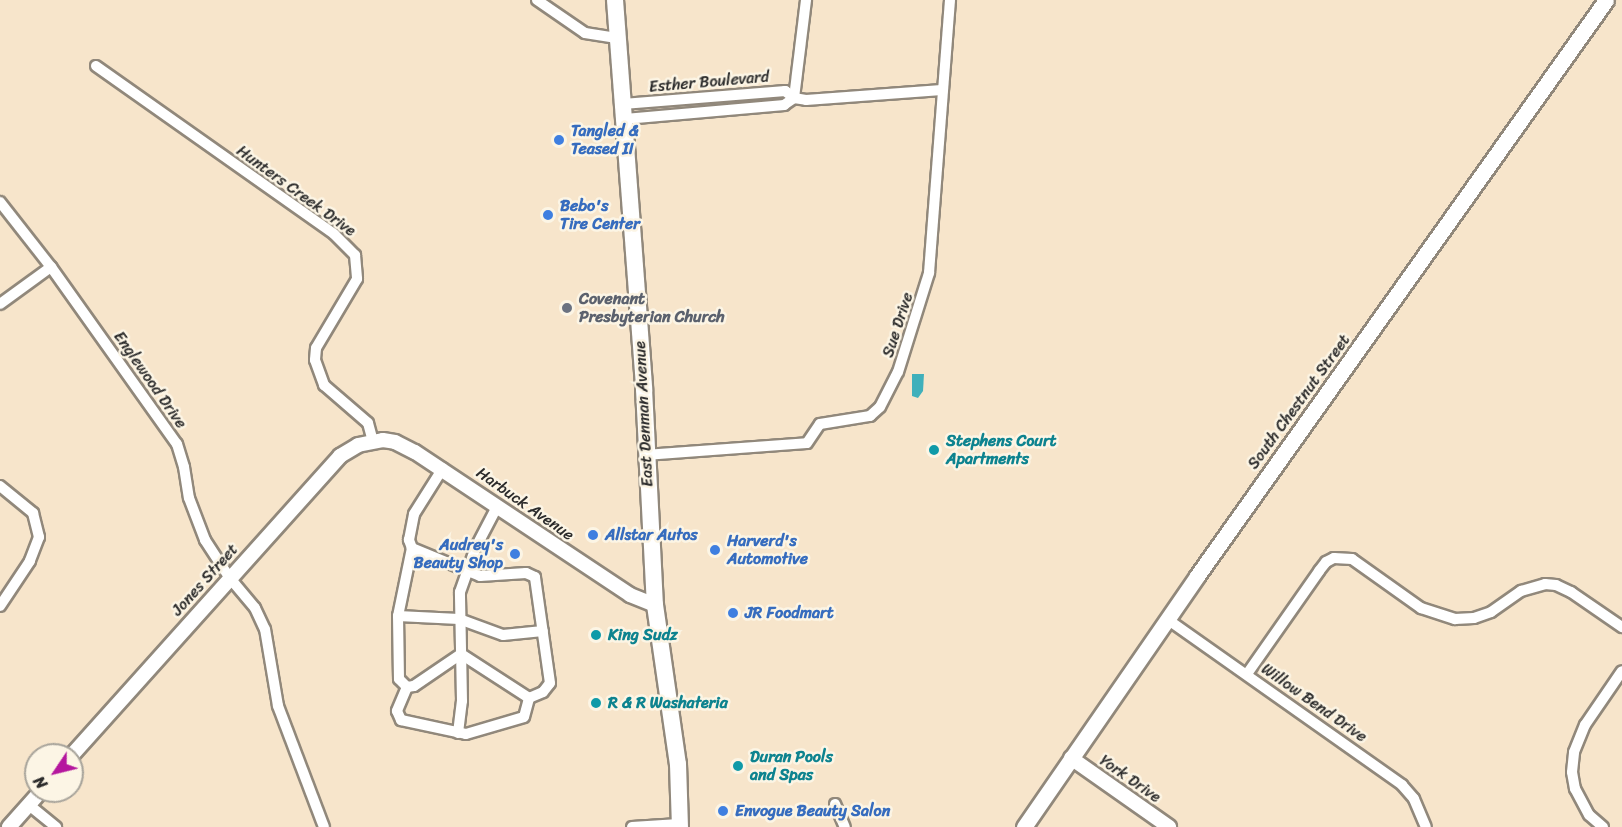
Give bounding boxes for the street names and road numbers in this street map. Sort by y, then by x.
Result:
street label: Esther Boulevard [648,67,770,97]
street label: Hunters Creek Drive [232,141,360,241]
street label: Sue Drive [878,290,918,360]
street label: Englewood Drive [109,328,191,432]
street label: South Chestnut Street [1244,331,1354,473]
street label: East Denman Avenue [631,341,657,487]
street label: Harbuck Avenue [472,463,578,545]
street label: Jones Street [168,540,242,620]
street label: Willow Bend Drive [1257,659,1371,747]
street label: York Drive [1096,751,1164,807]

